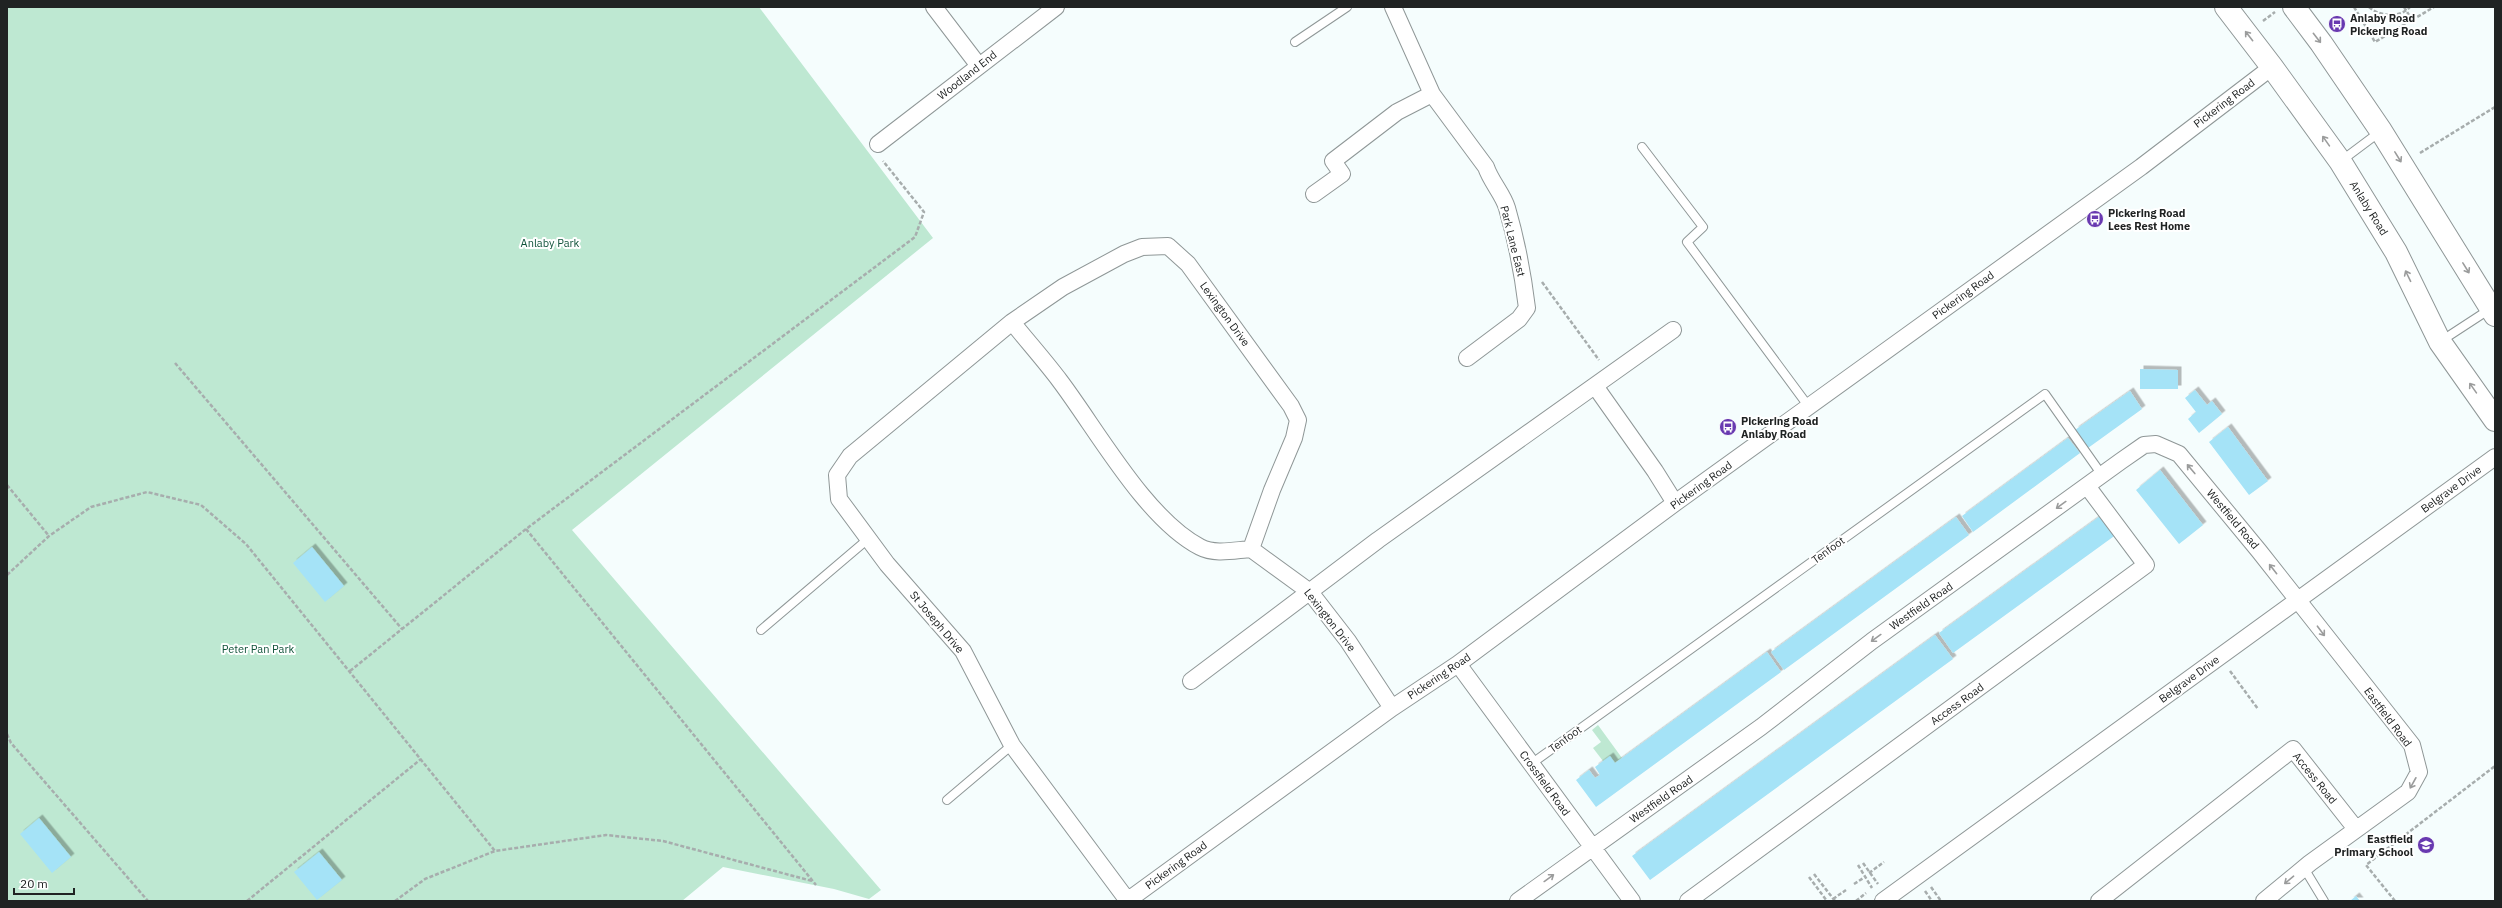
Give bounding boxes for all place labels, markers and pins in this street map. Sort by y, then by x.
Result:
place label: Anlaby Road Pickering Road [2350,11,2428,38]
bus stop icon: Anlaby Road Pickering Road [2327,14,2347,34]
place label: Pickering Road Lees Rest Home [2108,206,2190,233]
bus stop icon: Pickering Road Lees Rest Home [2085,209,2105,229]
place label: Pickering Road Anlaby Road [1741,414,1819,441]
bus stop icon: Pickering Road Anlaby Road [1718,417,1738,437]
place label: Eastfield Primary School [2334,832,2414,859]
school or university icon: Eastfield Primary School [2416,835,2436,855]

